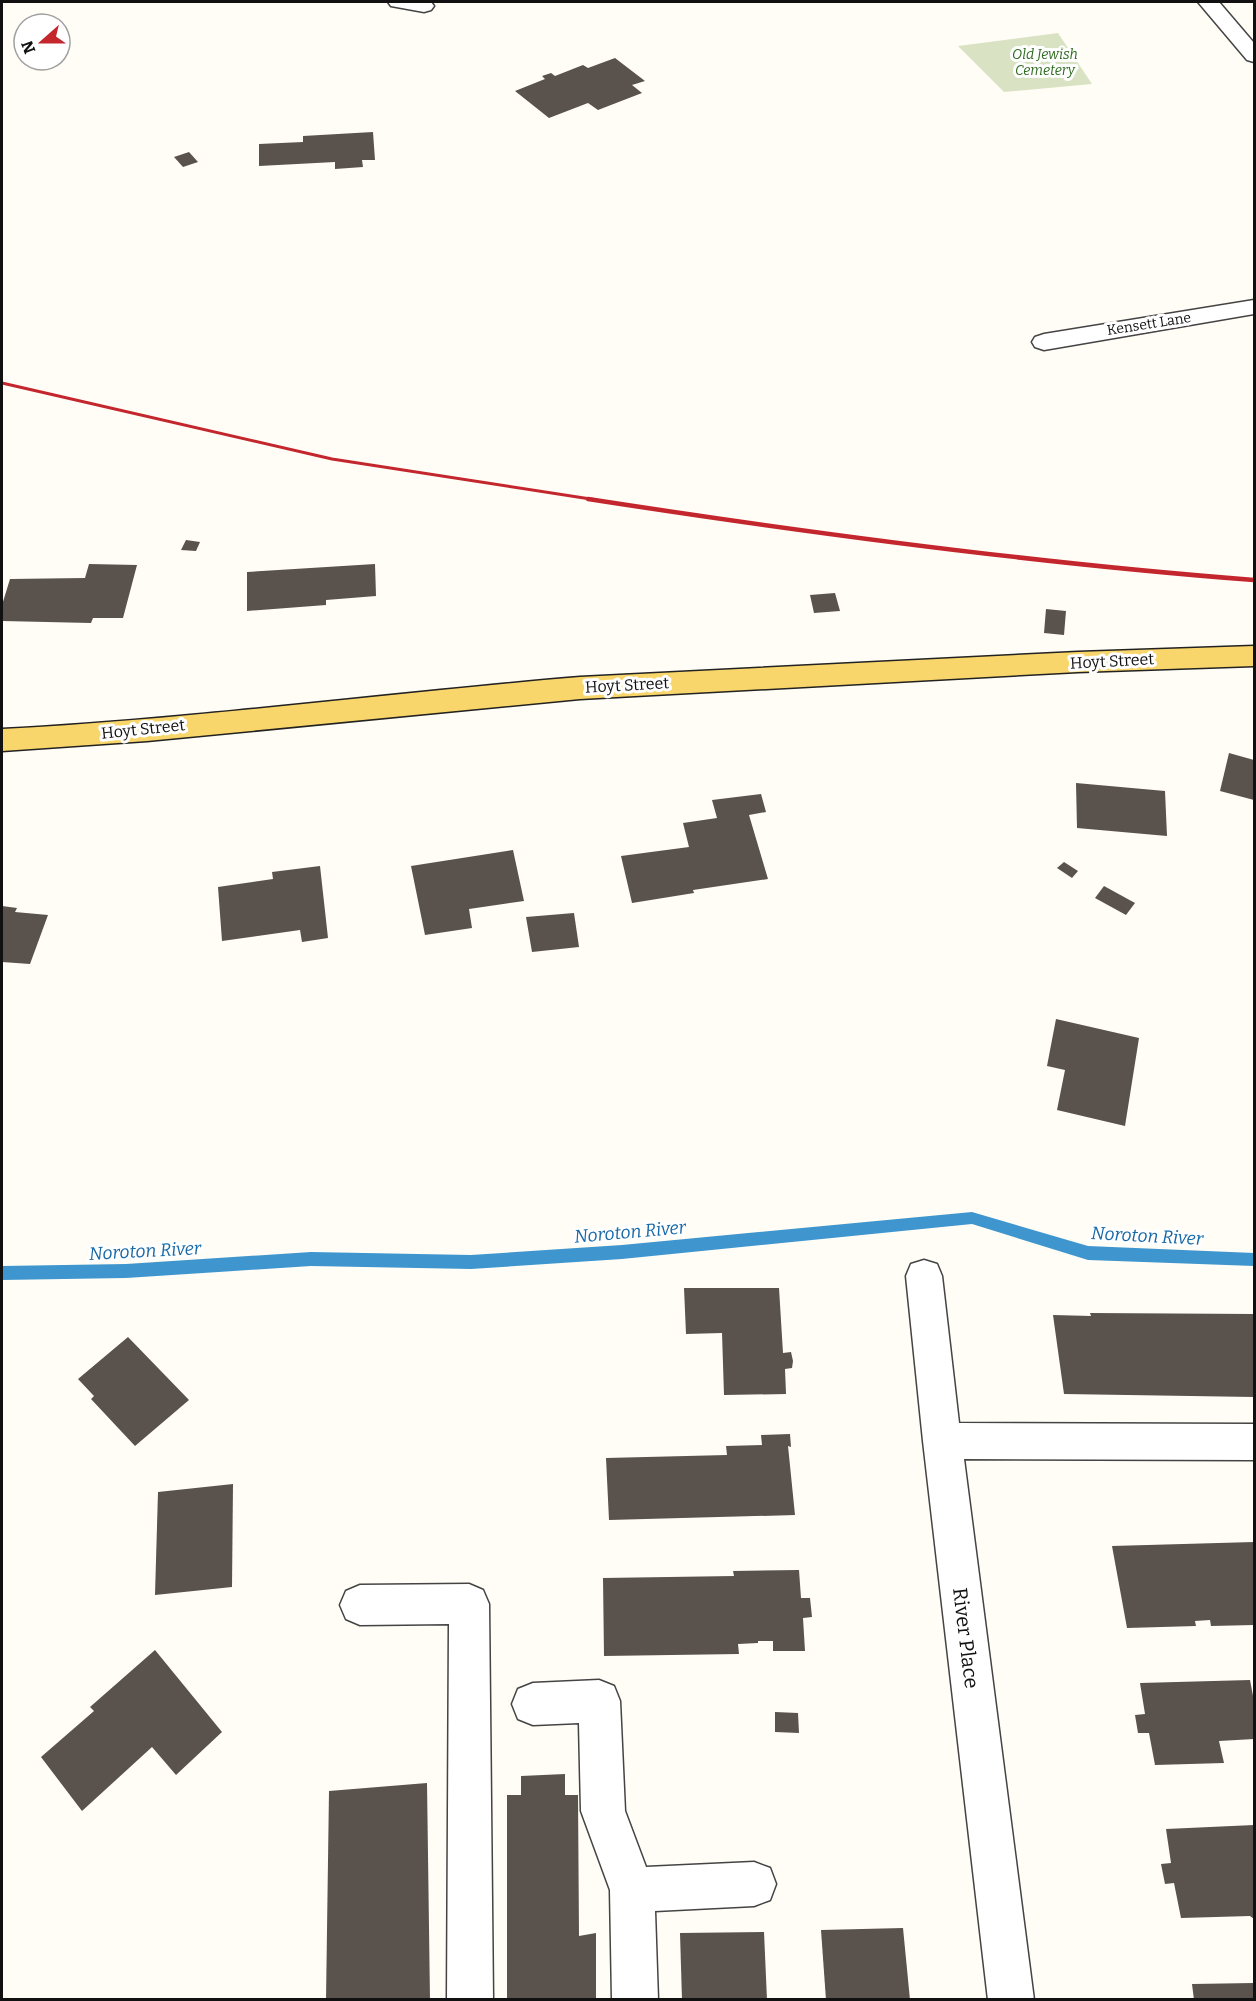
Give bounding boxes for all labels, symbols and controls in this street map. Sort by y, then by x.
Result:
north arrow [12,12,72,72]
text: N [17,38,40,56]
park label: Old Jewish Cemetery [1012,46,1078,79]
street label: Kensett Lane [1106,309,1192,339]
street label: Hoyt Street [1069,649,1155,673]
street label: Hoyt Street [584,673,670,697]
street label: Hoyt Street [100,715,186,743]
water label: Noroton River [573,1216,688,1248]
water label: Noroton River [1090,1222,1204,1250]
water label: Noroton River [88,1237,202,1265]
street label: River Place [948,1586,984,1690]

